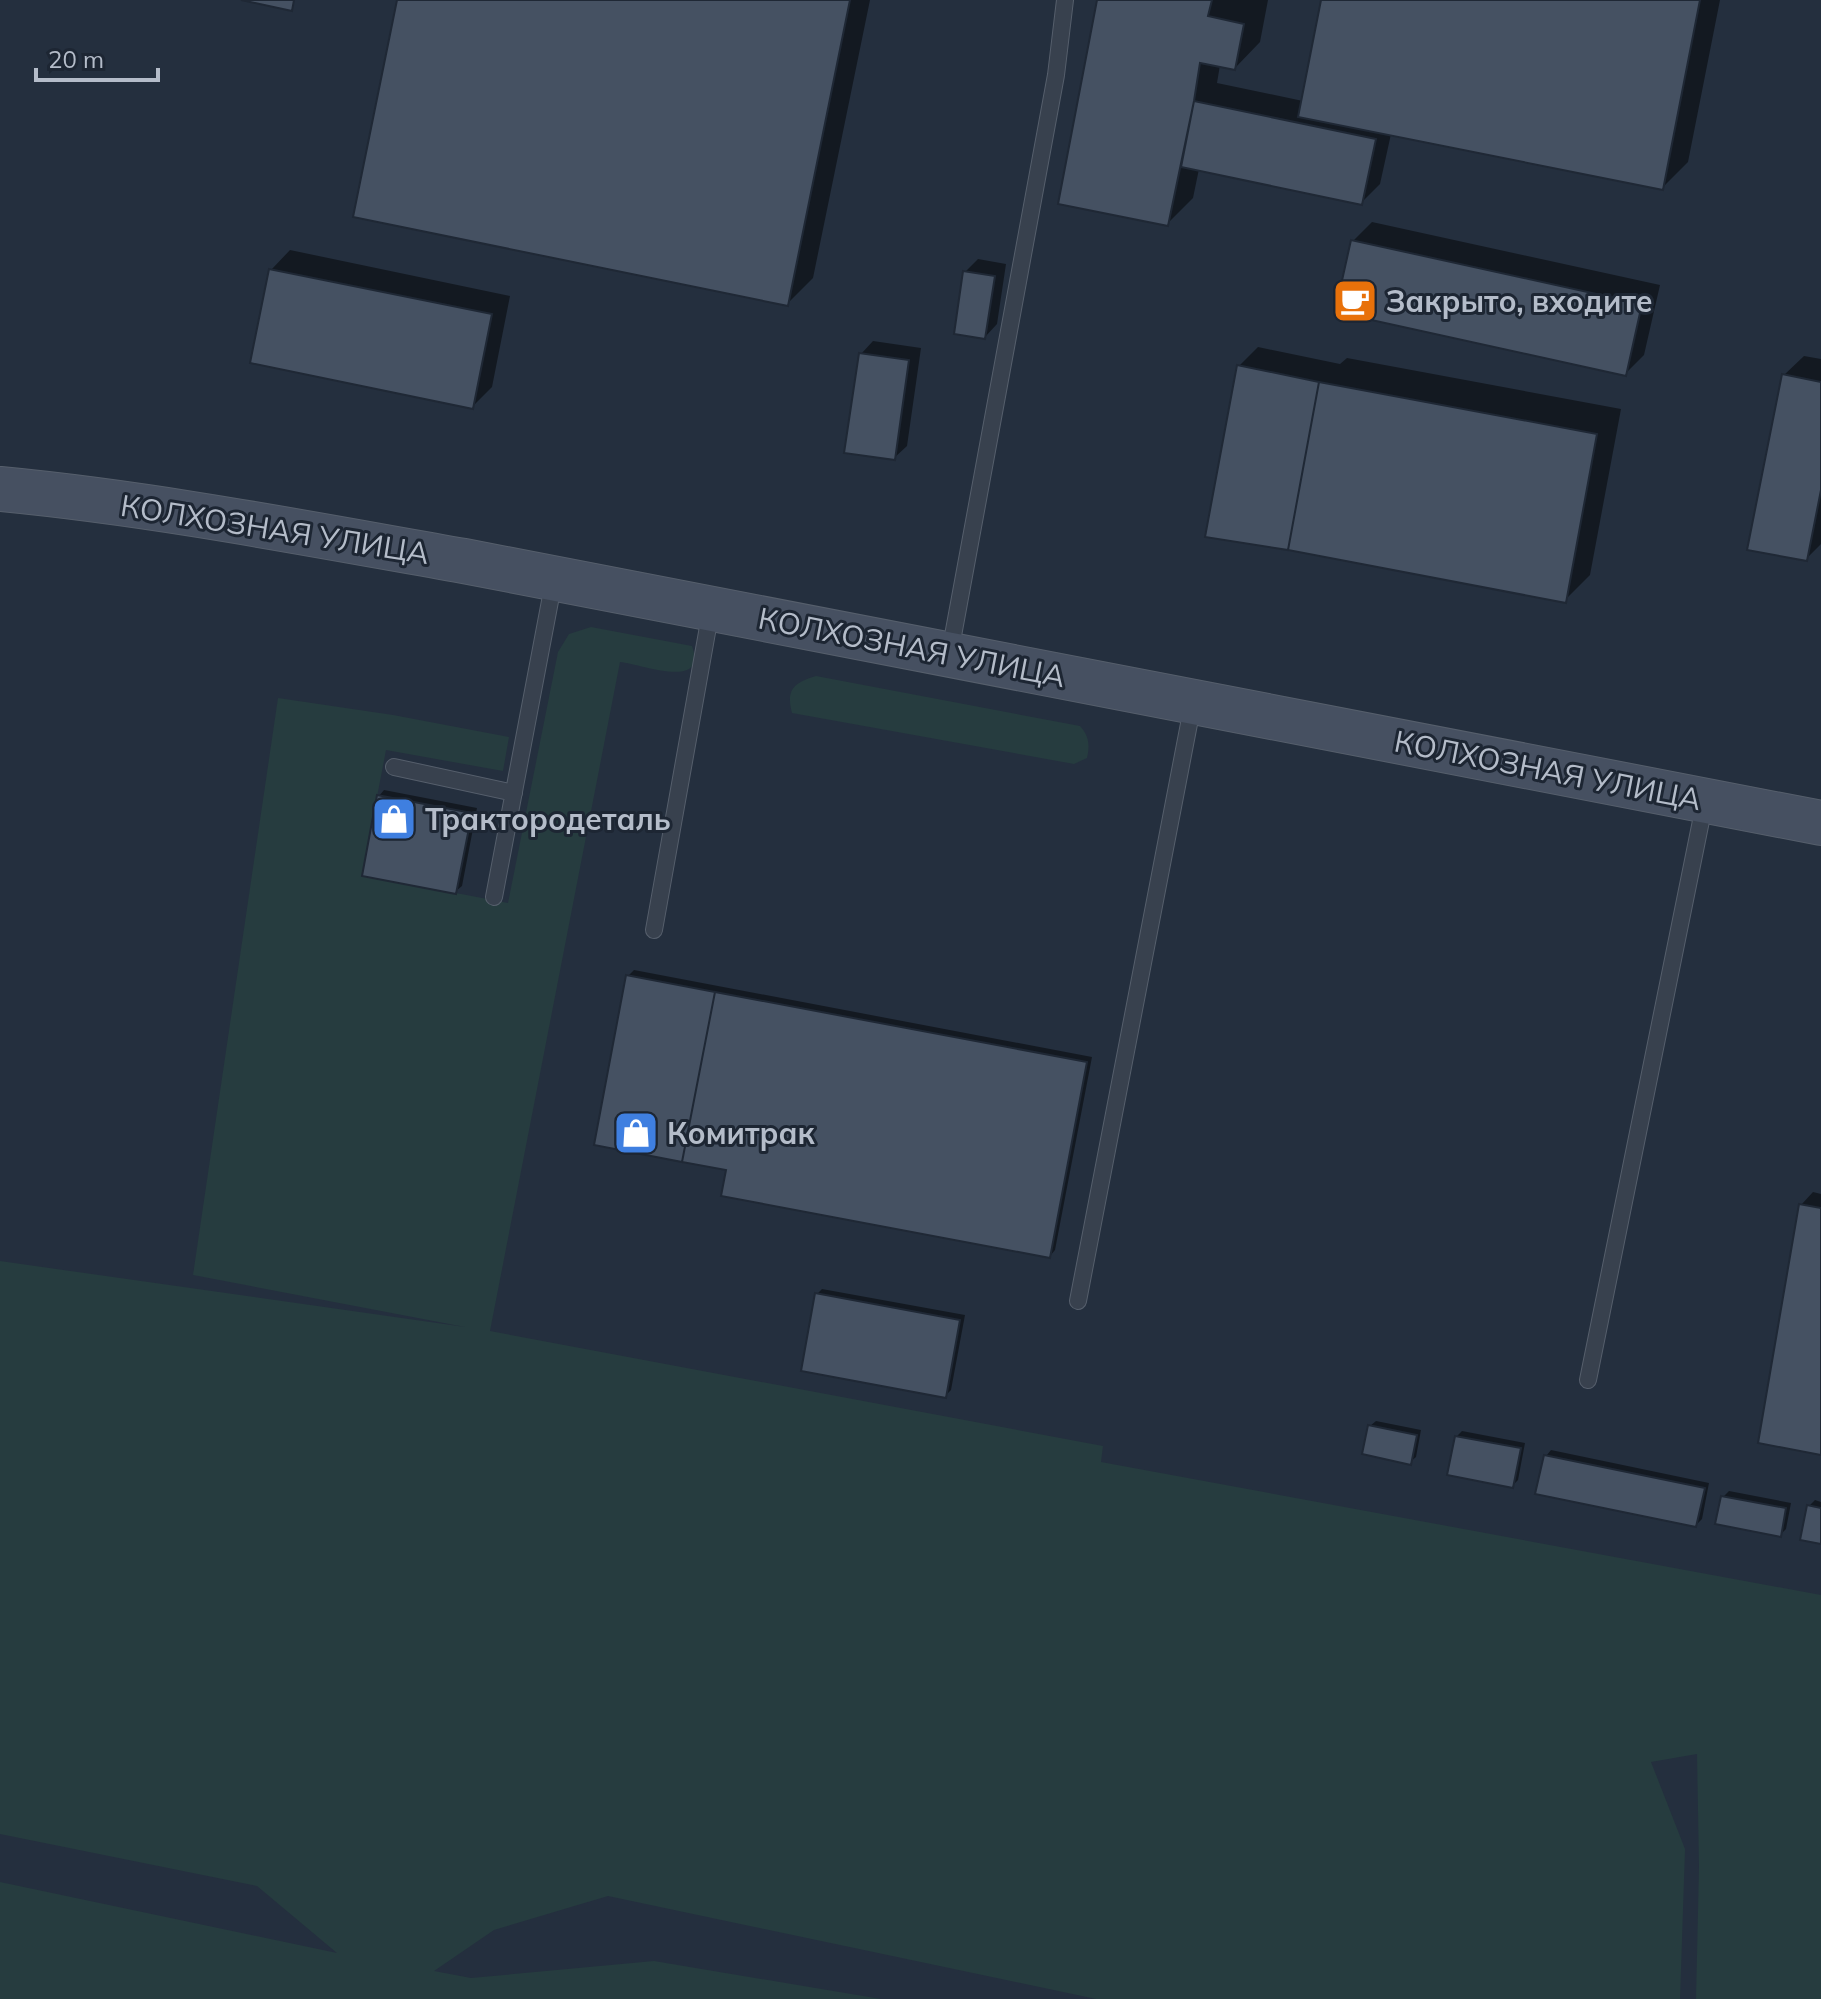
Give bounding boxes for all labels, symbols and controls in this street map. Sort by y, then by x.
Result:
scale bar [36,32,158,82]
text: 20 m [48,44,104,74]
cafe icon: Закрыто, входите [1331,277,1379,325]
place label: Закрыто, входите [1386,282,1653,320]
street label: КОЛХОЗНАЯ УЛИЦА [118,486,432,572]
street label: КОЛХОЗНАЯ УЛИЦА [755,599,1069,695]
street label: КОЛХОЗНАЯ УЛИЦА [1391,722,1705,818]
shop icon: Трактородеталь [370,795,418,843]
place label: Трактородеталь [425,800,671,838]
shop icon: Комитрак [612,1109,660,1157]
place label: Комитрак [667,1114,816,1152]

